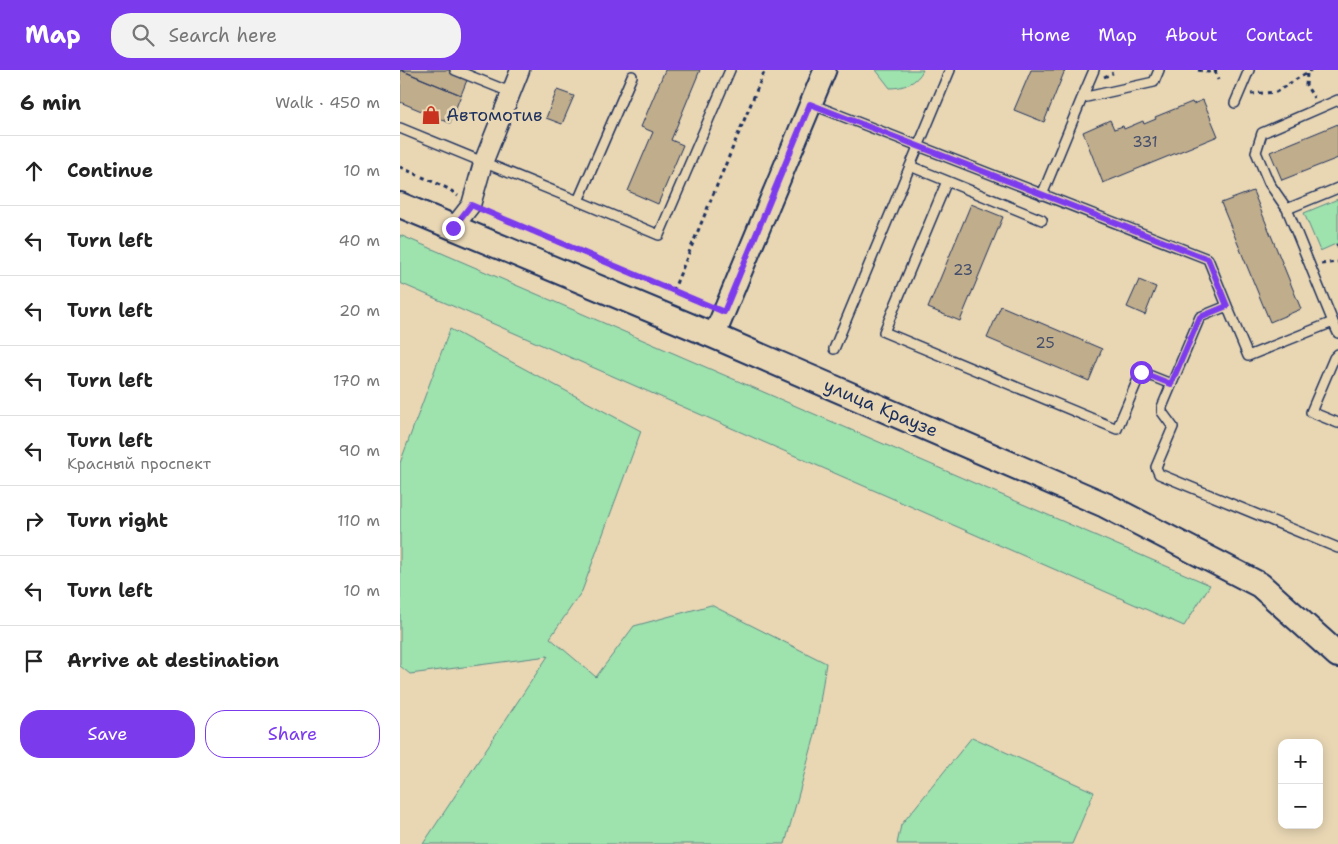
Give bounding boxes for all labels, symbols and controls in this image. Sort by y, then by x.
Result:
search box [111,13,461,58]
text: Map [25,19,81,51]
icon: search [129,21,157,49]
text: Search here [169,23,277,48]
text: Home [1021,23,1070,47]
text: Map [1098,23,1137,47]
text: About [1165,23,1218,47]
text: Contact [1246,23,1313,47]
text: 6 min [20,89,81,117]
text: Walk · 450 m [275,92,380,113]
place label: Автомотив [446,103,542,127]
shop icon: Автомотив [420,104,442,126]
house number: 331 [1132,132,1158,152]
icon: ahead [20,157,48,185]
text: Continue [67,158,153,183]
text: 10 m [343,160,380,181]
route end [442,217,465,240]
icon: left [20,227,48,255]
text: Turn left [67,228,153,253]
text: 40 m [338,230,380,251]
house number: 23 [953,260,973,280]
icon: left [20,297,48,325]
text: Turn left [67,298,153,323]
text: 20 m [339,300,380,321]
house number: 25 [1035,333,1055,353]
route start [1130,361,1153,384]
icon: left [20,367,48,395]
text: Turn left [67,368,153,393]
text: 170 m [333,370,380,391]
street label: улица Краузе [820,373,942,443]
text: Turn left [67,428,153,453]
icon: left [20,437,48,465]
text: 90 m [339,440,380,461]
text: Красный проспект [67,453,211,474]
icon: right [20,507,48,535]
text: Turn right [67,508,168,533]
text: 110 m [337,510,380,531]
icon: left [20,577,48,605]
text: Turn left [67,578,153,603]
text: 10 m [343,580,380,601]
icon: arrive [20,647,48,675]
text: Arrive at destination [67,648,279,673]
button: Save [20,710,195,758]
button: Share [205,710,380,758]
map controls [1278,739,1323,829]
button: + [1278,739,1323,784]
button: − [1278,784,1323,829]

